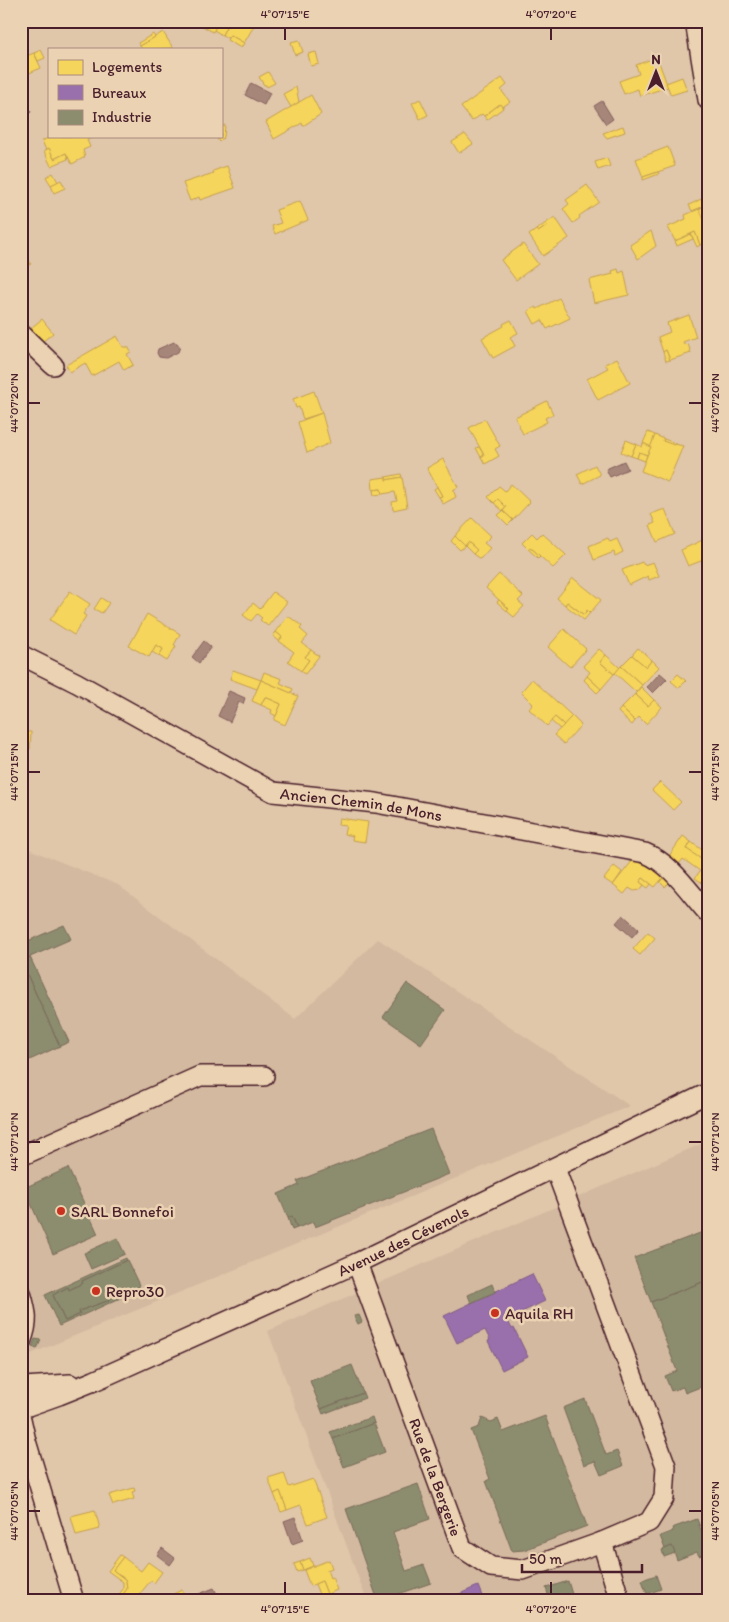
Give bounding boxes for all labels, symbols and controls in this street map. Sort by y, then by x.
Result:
text: 4°07'15"E [260,7,310,21]
text: 4°07'20"E [525,7,577,21]
legend [48,48,222,138]
north arrow [632,48,682,98]
text: N [651,51,661,68]
text: Logements [92,58,163,76]
text: Bureaux [92,84,146,102]
text: Industrie [92,108,152,126]
text: 44°07'20"N [7,373,21,433]
text: 44°07'20"N [708,373,722,433]
text: 44°07'15"N [7,743,21,801]
text: 44°07'15"N [708,743,722,801]
street label: Ancien Chemin de Mons [279,783,444,825]
text: 44°07'10"N [7,1113,21,1171]
text: 44°07'10"N [708,1113,722,1171]
street label: Avenue des Cévenols [335,1201,471,1280]
place label: SARL Bonnefoi [71,1202,174,1221]
marker: SARL Bonnefoi [55,1205,67,1217]
place label: Repro30 [106,1282,164,1301]
marker: Repro30 [90,1285,102,1297]
place label: Aquila RH [505,1304,574,1323]
marker: Aquila RH [489,1307,501,1319]
street label: Rue de la Bergerie [405,1415,466,1539]
text: 44°07'05"N [7,1481,21,1541]
text: 44°07'05"N [708,1481,722,1541]
scale bar [522,1542,642,1574]
text: 50 m [529,1550,562,1568]
text: 4°07'15"E [260,1602,310,1616]
text: 4°07'20"E [525,1602,577,1616]

